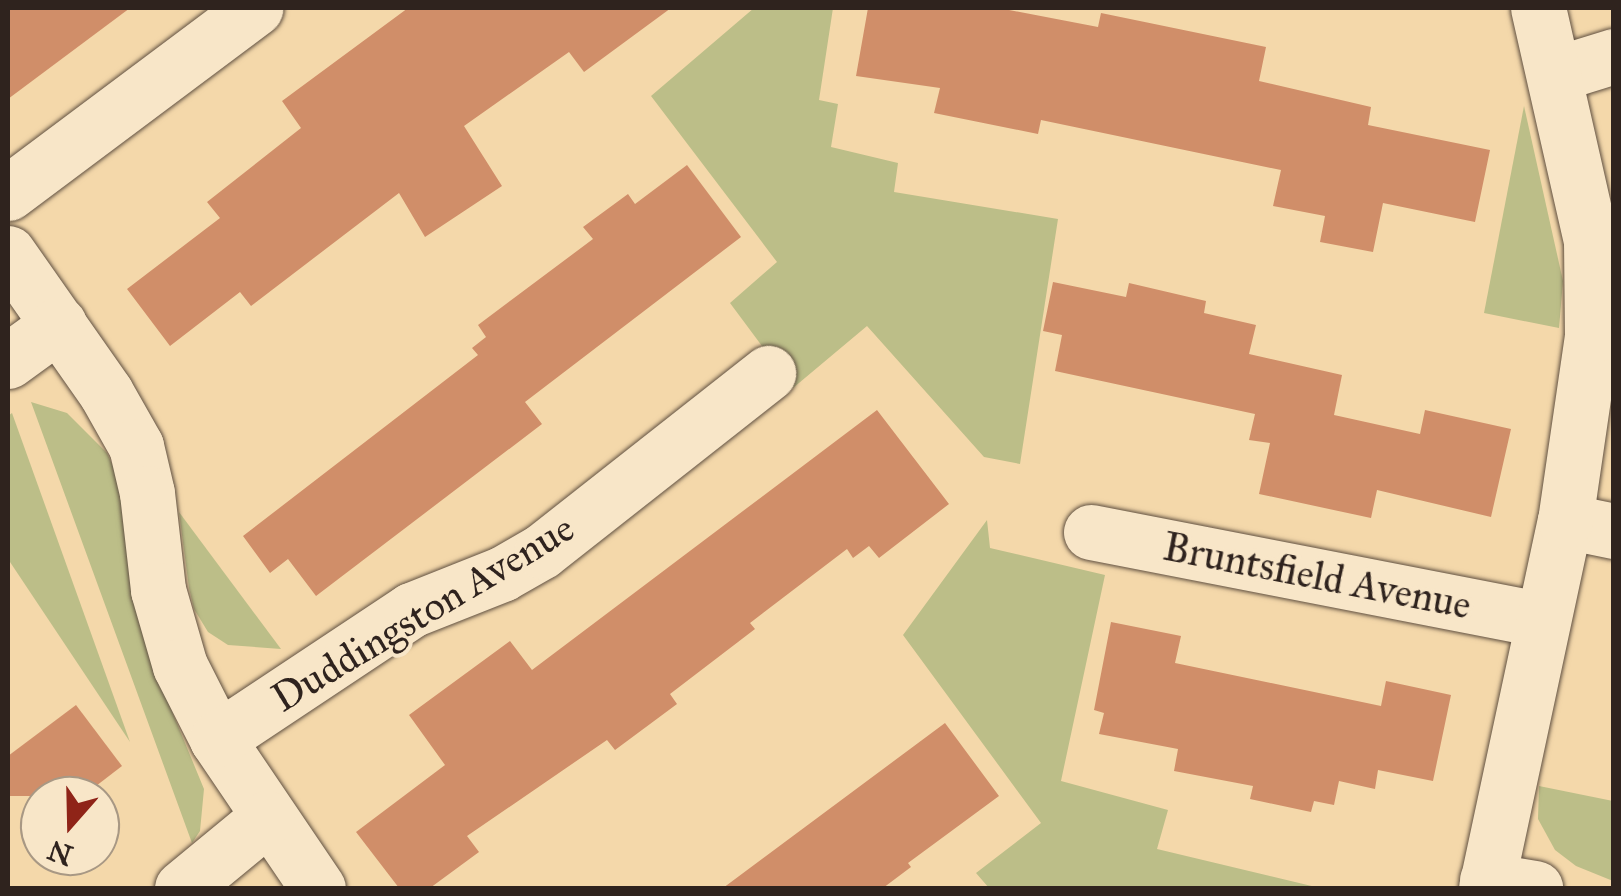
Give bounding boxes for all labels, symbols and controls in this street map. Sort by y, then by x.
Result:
street label: Duddingston Avenue [263,504,583,722]
street label: Bruntsfield Avenue [1159,523,1475,629]
north arrow [20,776,120,876]
text: N [43,832,77,873]

